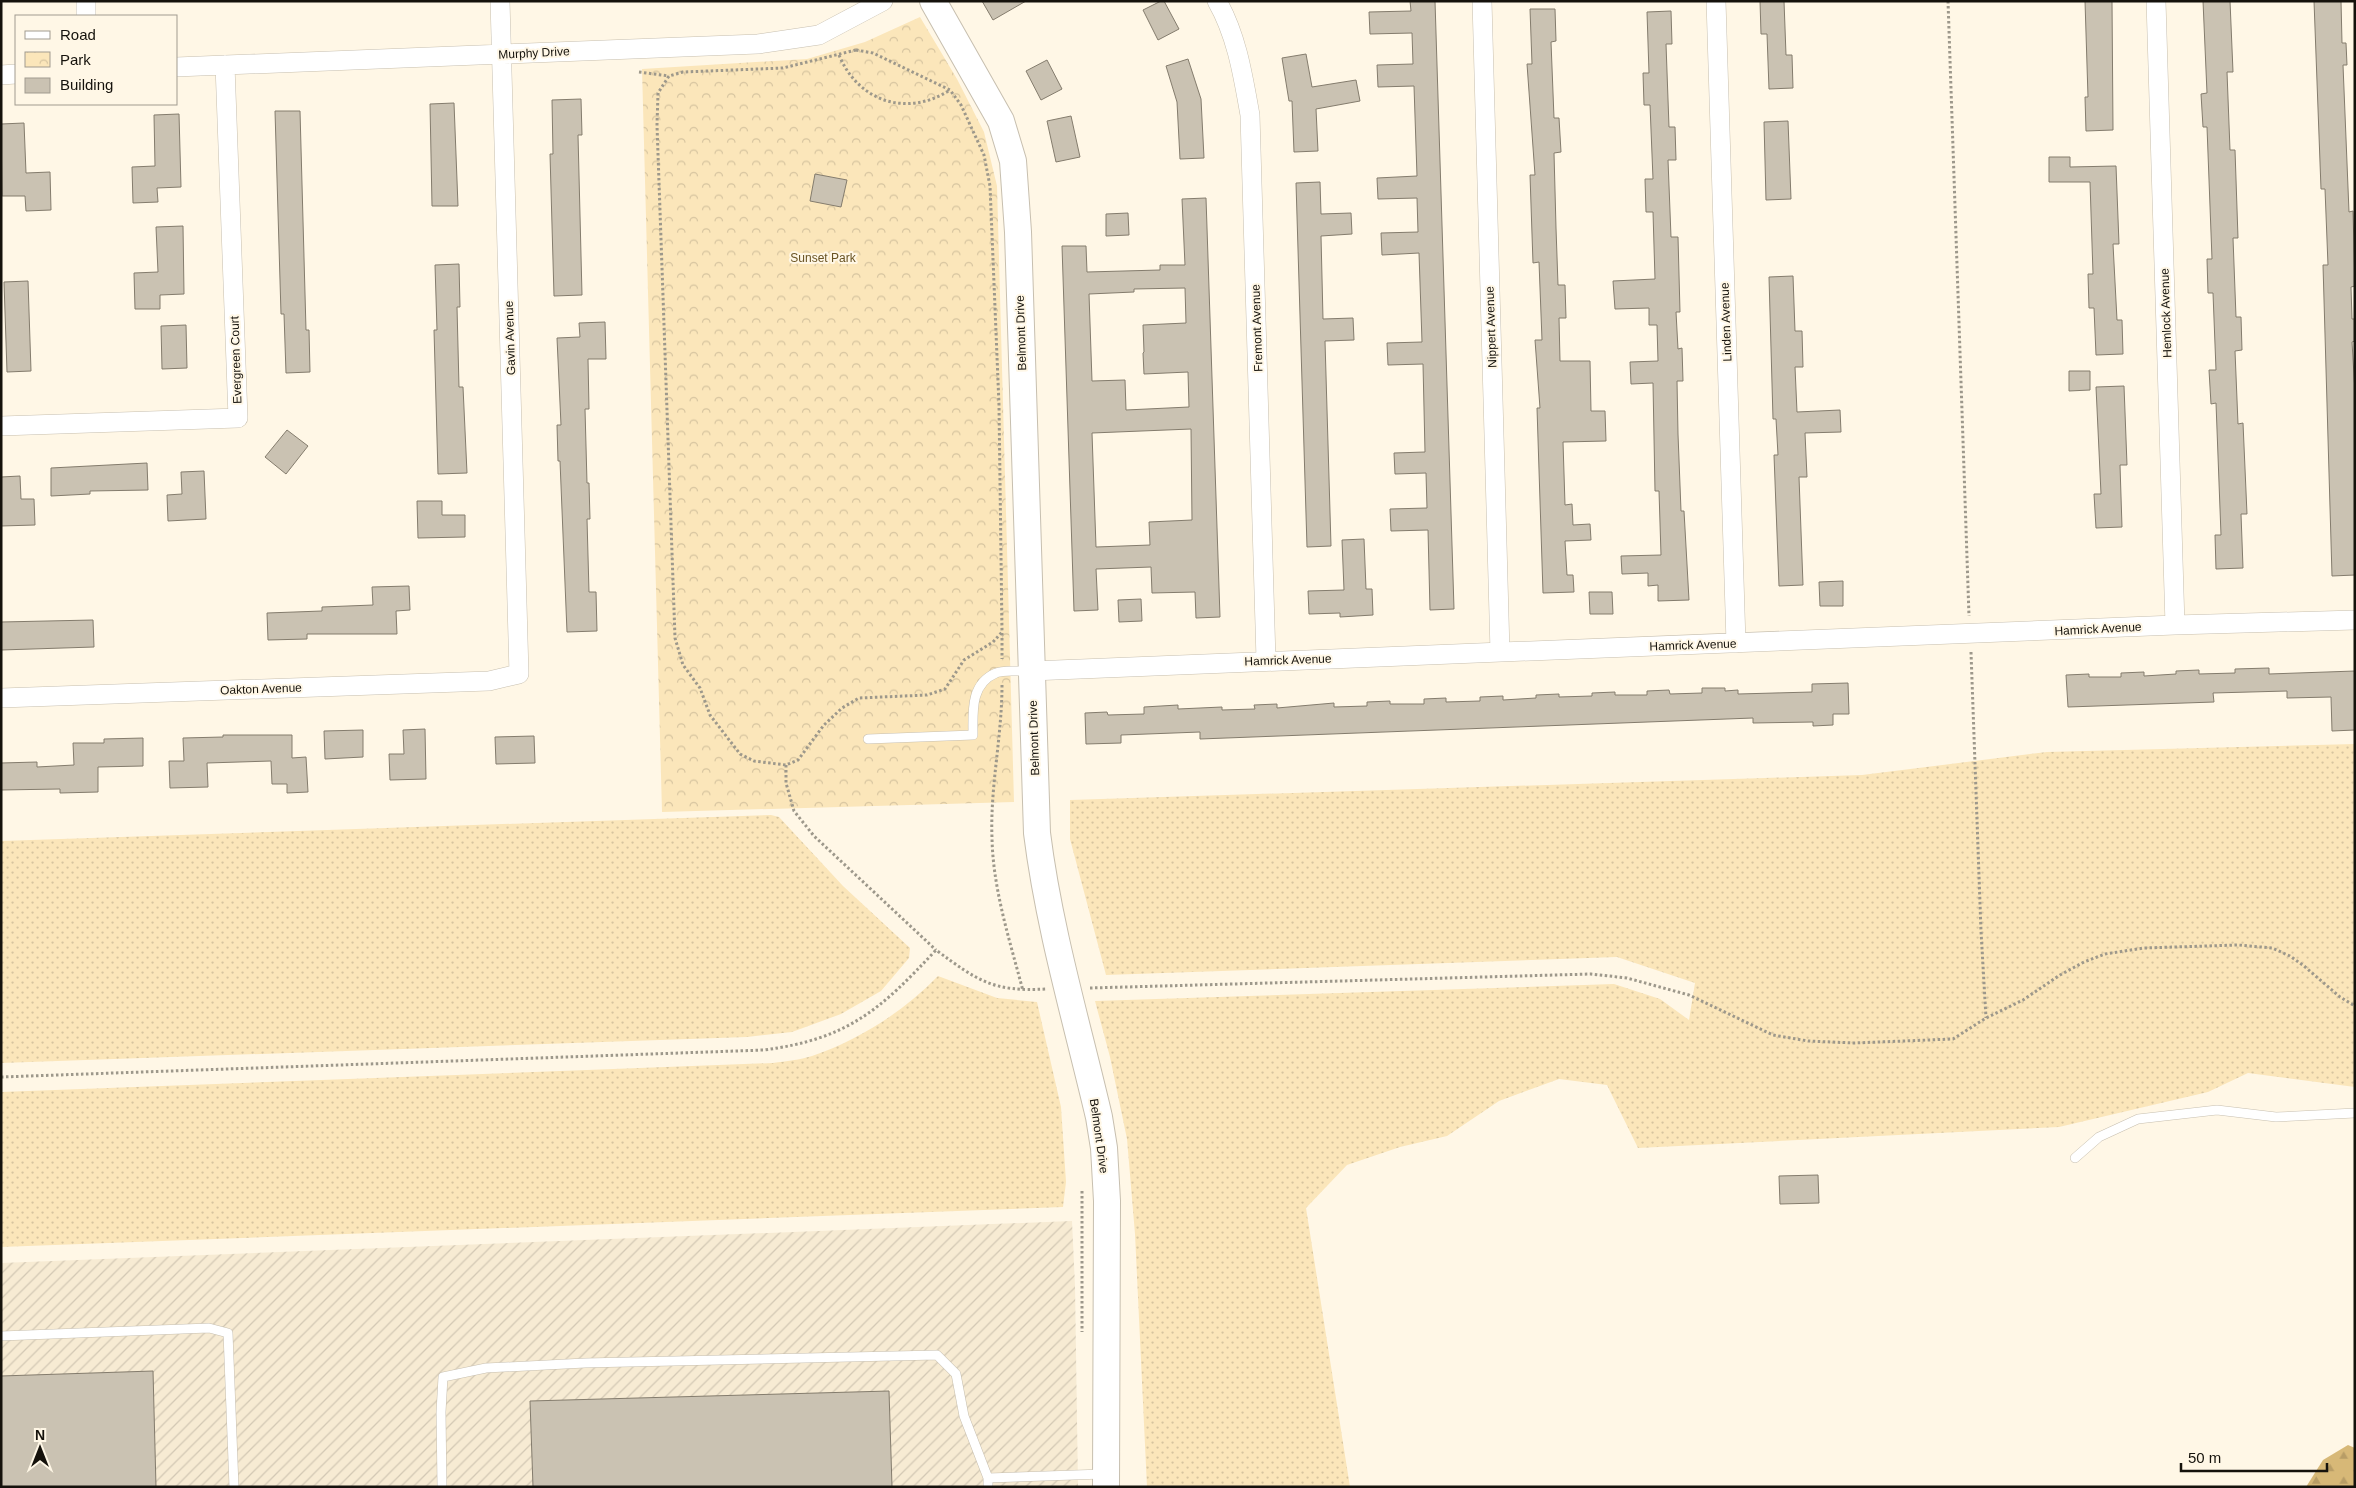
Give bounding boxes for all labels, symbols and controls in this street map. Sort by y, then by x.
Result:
legend [15,15,178,105]
text: Road [60,26,96,43]
street label: Murphy Drive [498,44,570,62]
text: Park [60,51,91,68]
text: Building [60,76,113,93]
park label: Sunset Park [790,251,857,265]
street label: Hemlock Avenue [2157,268,2175,358]
street label: Linden Avenue [1718,282,1734,362]
street label: Fremont Avenue [1248,284,1266,372]
street label: Nippert Avenue [1483,286,1499,368]
street label: Belmont Drive [1013,295,1029,371]
street label: Gavin Avenue [502,300,518,375]
street label: Evergreen Court [227,315,245,404]
street label: Hamrick Avenue [2054,620,2142,638]
street label: Hamrick Avenue [1649,636,1737,654]
street label: Hamrick Avenue [1244,651,1332,669]
street label: Oakton Avenue [220,681,302,697]
street label: Belmont Drive [1026,700,1042,776]
street label: Belmont Drive [1087,1098,1111,1175]
north arrow [15,1423,65,1473]
text: N [35,1427,45,1443]
scale bar [2181,1440,2327,1472]
text: 50 m [2188,1449,2221,1466]

